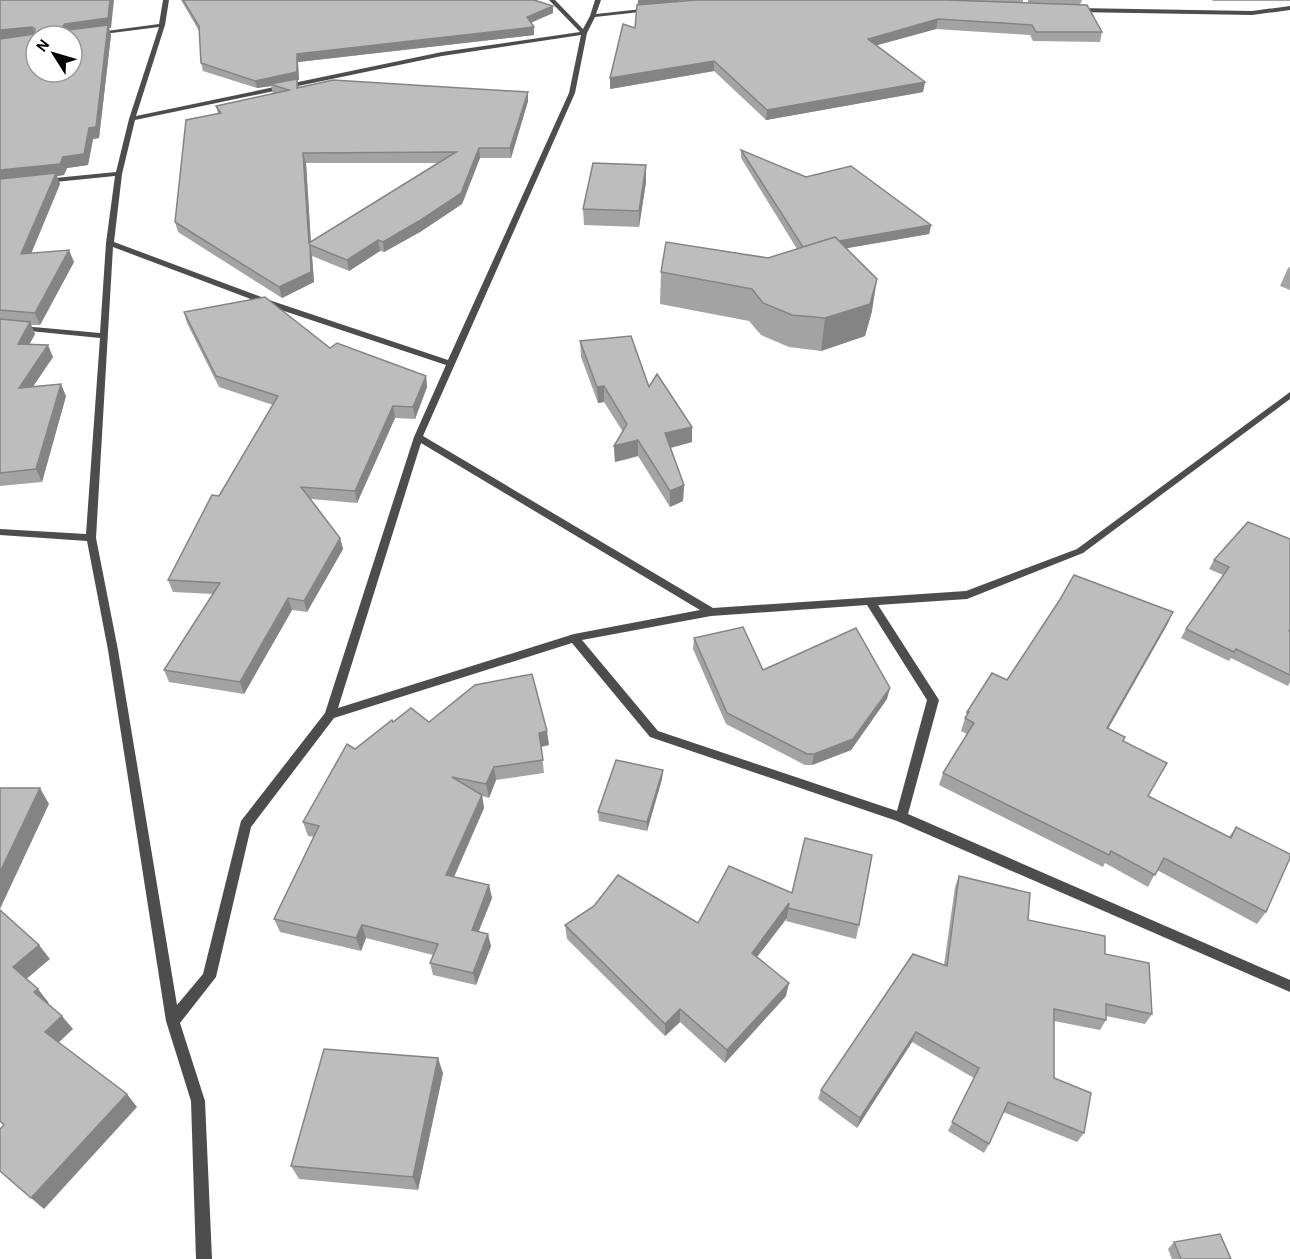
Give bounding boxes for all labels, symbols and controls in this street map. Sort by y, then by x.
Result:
north arrow [24,24,84,84]
text: N [33,36,53,55]

